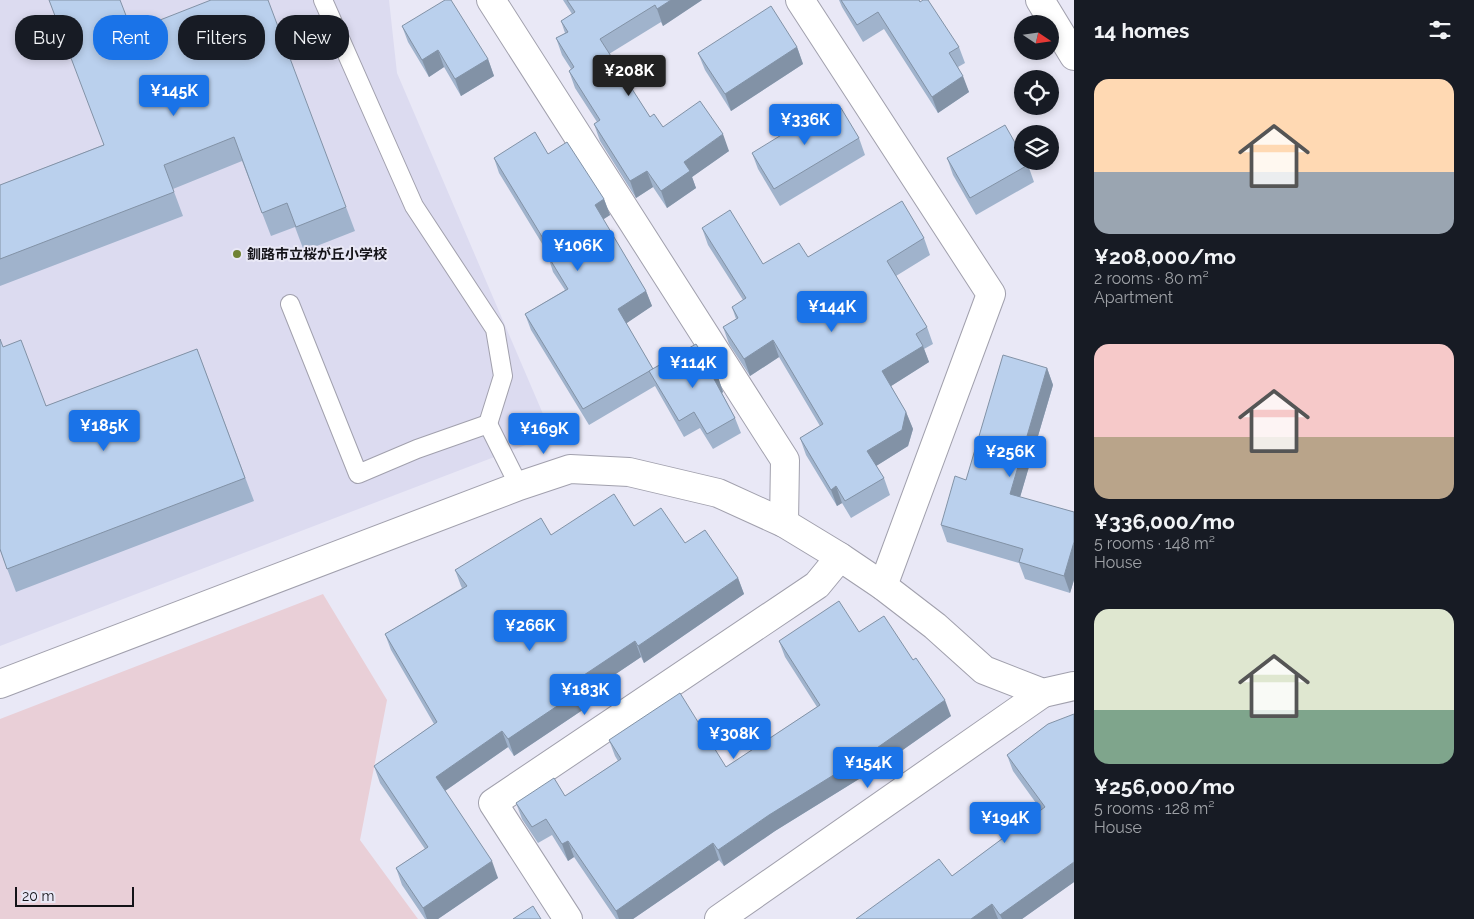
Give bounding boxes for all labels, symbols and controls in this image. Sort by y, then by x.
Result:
chip: Buy [15,15,83,60]
chip: Rent [93,15,168,60]
chip: Filters [178,15,265,60]
chip: New [275,15,349,60]
north arrow [1014,15,1059,60]
map controls [1014,15,1059,170]
icon: filters [1426,16,1454,44]
text: 14 homes [1094,18,1189,43]
pin: ¥208K [594,54,664,97]
text: ¥208K [604,61,654,80]
button: locate [1014,70,1059,115]
pin: ¥145K [139,74,209,117]
text: ¥145K [150,81,198,100]
pin: ¥336K [770,104,840,146]
text: ¥336K [780,110,830,129]
icon: home [1229,111,1319,201]
button: layers [1014,125,1059,170]
pin: ¥106K [543,230,613,272]
text: ¥106K [553,236,603,255]
text: ¥208,000/mo [1094,244,1236,269]
place label: 釧路市立桜が丘小学校 [247,246,387,262]
marker: 釧路市立桜が丘小学校 [231,248,243,260]
text: 2 rooms · 80 m² [1094,269,1209,288]
text: Apartment [1094,288,1173,307]
pin: ¥144K [797,290,867,333]
text: ¥144K [808,297,856,316]
pin: ¥114K [658,346,728,389]
text: ¥114K [669,353,717,372]
icon: home [1229,376,1319,466]
pin: ¥185K [69,410,139,452]
pin: ¥169K [509,412,579,455]
text: ¥185K [80,416,128,435]
text: ¥169K [519,419,569,438]
pin: ¥256K [975,436,1045,478]
text: ¥256K [985,442,1035,461]
text: ¥336,000/mo [1094,509,1235,534]
text: 5 rooms · 148 m² [1094,534,1215,553]
text: House [1094,553,1142,572]
pin: ¥266K [495,610,565,652]
text: ¥266K [505,616,555,635]
icon: home [1229,641,1319,731]
pin: ¥183K [550,674,620,716]
text: ¥183K [561,680,609,699]
pin: ¥308K [699,718,769,760]
text: ¥308K [709,724,759,743]
pin: ¥154K [833,746,903,789]
text: ¥154K [844,753,892,772]
text: ¥256,000/mo [1094,774,1235,799]
text: 5 rooms · 128 m² [1094,799,1214,818]
pin: ¥194K [970,802,1040,844]
text: ¥194K [981,808,1029,827]
text: House [1094,818,1142,837]
scale bar [15,884,134,907]
text: 20 m [22,888,54,904]

